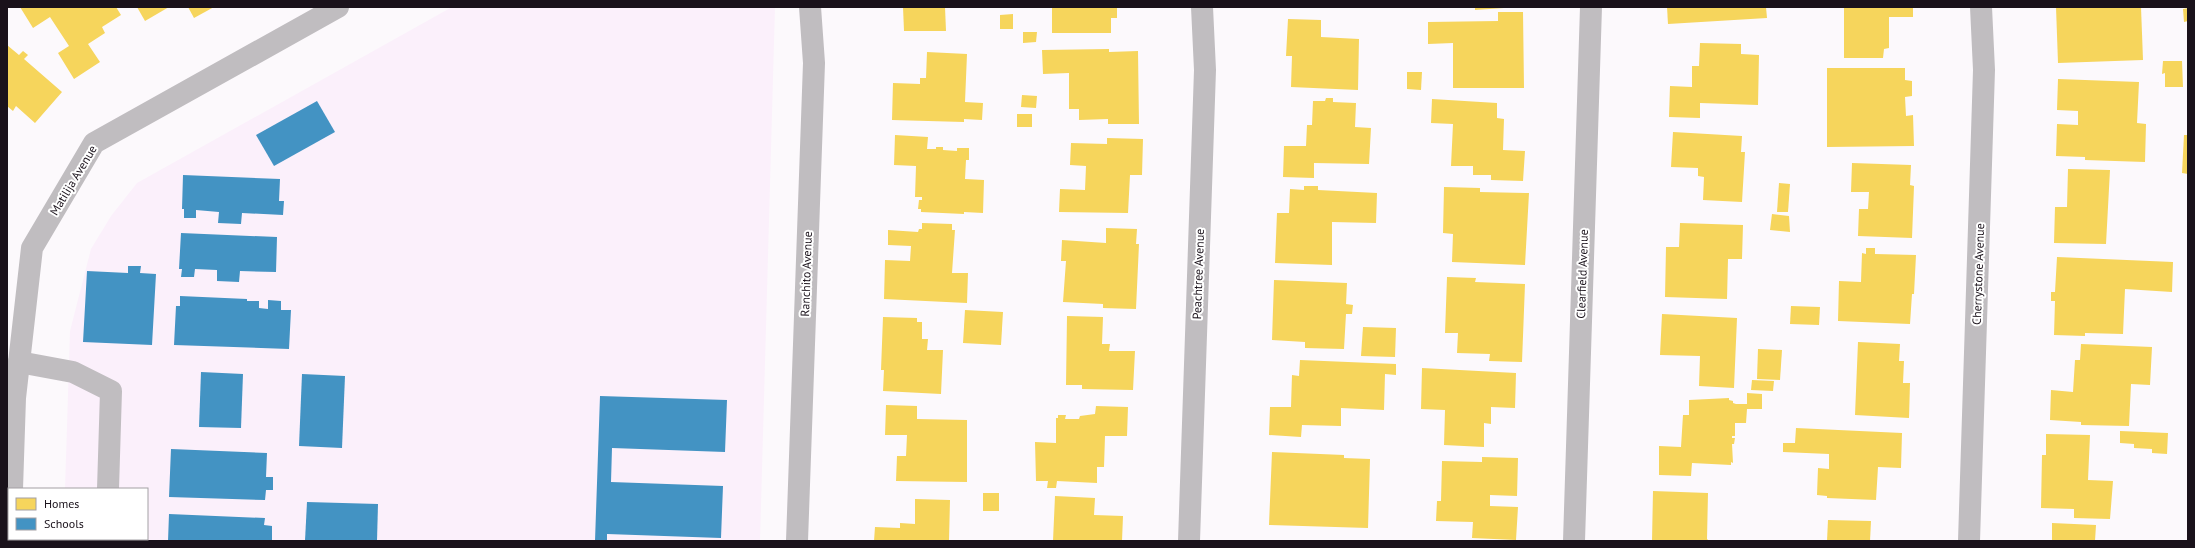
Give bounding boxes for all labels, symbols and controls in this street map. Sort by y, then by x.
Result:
street label: Matilija Avenue [46,142,100,218]
street label: Cherrystone Avenue [1969,223,1987,325]
street label: Peachtree Avenue [1189,228,1207,320]
street label: Clearfield Avenue [1573,229,1591,319]
street label: Ranchito Avenue [797,231,815,317]
legend [8,488,148,540]
text: Homes [44,496,79,511]
text: Schools [44,516,84,531]

